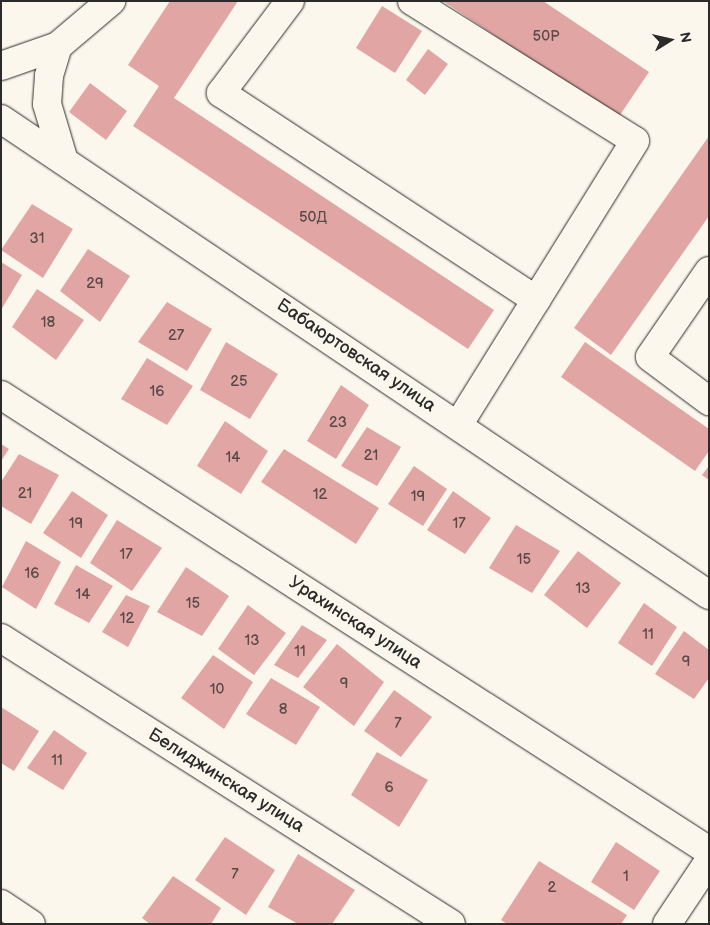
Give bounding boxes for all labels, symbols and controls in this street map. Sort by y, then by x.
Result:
north arrow [645,15,695,65]
house number: 50Р [533,28,559,46]
text: N [676,31,695,44]
house number: 50Д [299,209,327,227]
house number: 31 [29,230,45,248]
house number: 29 [86,275,104,293]
street label: Бабаюртовская улица [272,295,440,417]
house number: 18 [41,314,55,332]
house number: 27 [168,327,184,345]
house number: 25 [230,373,248,391]
house number: 16 [150,383,164,401]
house number: 23 [329,414,347,432]
house number: 21 [364,447,378,465]
house number: 14 [226,449,240,467]
house number: 21 [18,485,32,503]
house number: 12 [313,486,327,504]
house number: 19 [411,488,425,506]
house number: 19 [69,515,83,533]
house number: 17 [452,515,466,533]
house number: 17 [119,546,133,564]
house number: 15 [517,551,531,569]
house number: 16 [25,565,39,583]
street label: Урахинская улица [284,572,426,674]
house number: 13 [575,580,591,598]
house number: 14 [76,586,90,604]
house number: 15 [186,595,200,613]
house number: 12 [120,610,134,628]
house number: 11 [642,626,654,644]
house number: 13 [244,632,260,650]
house number: 11 [294,643,306,661]
house number: 9 [682,653,690,671]
house number: 9 [340,675,348,693]
house number: 10 [210,681,224,699]
house number: 8 [279,701,287,719]
house number: 7 [394,715,402,733]
street label: Белиджинская улица [144,724,308,838]
house number: 11 [51,752,63,770]
house number: 6 [384,779,394,797]
house number: 7 [231,866,239,884]
house number: 1 [623,868,629,886]
house number: 2 [548,879,556,897]

